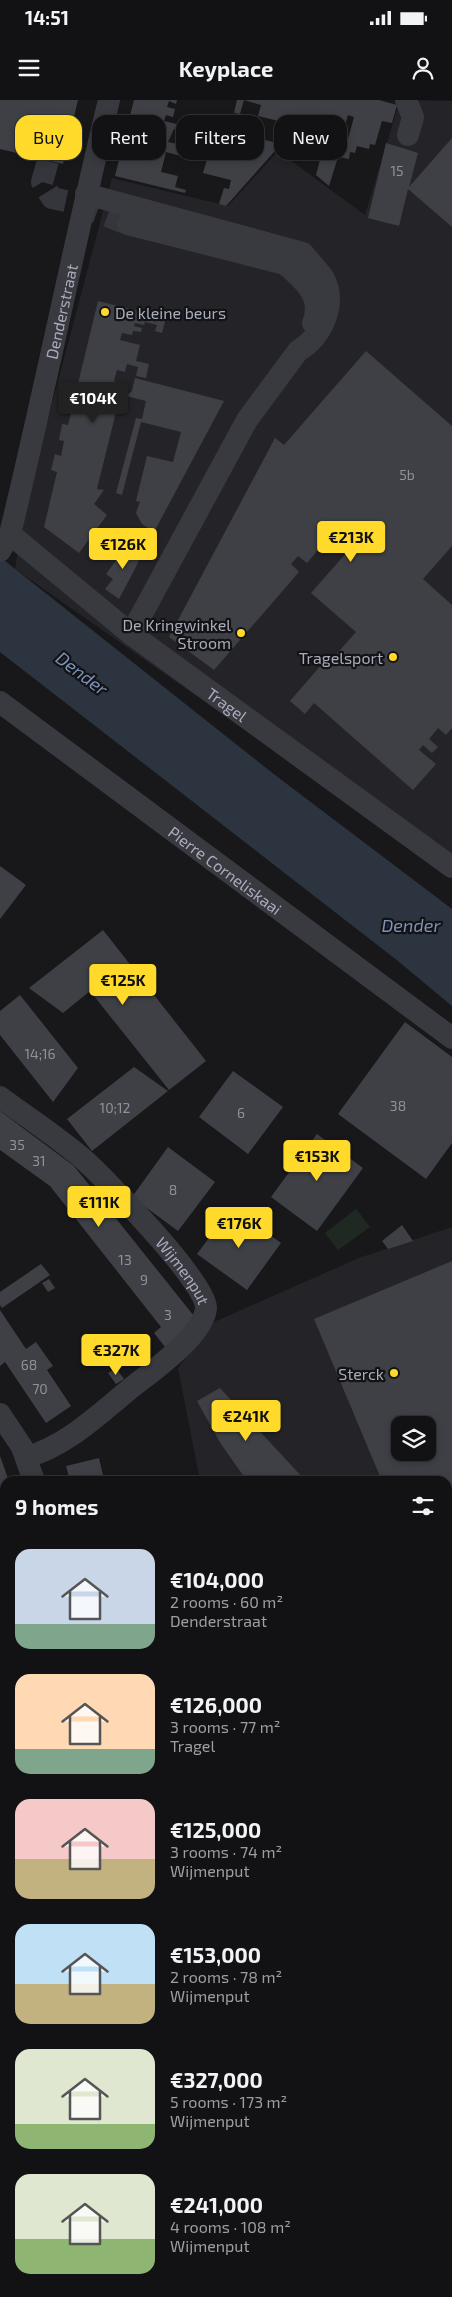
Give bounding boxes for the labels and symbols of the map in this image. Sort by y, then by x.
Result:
house number: 15 [390,162,404,179]
street label: Denderstraat [41,262,80,361]
place label: De kleine beurs [115,303,226,322]
marker: De kleine beurs [99,306,111,318]
pin: €104K [58,382,128,424]
house number: 5b [399,466,415,483]
pin: €213K [316,520,386,563]
pin: €126K [88,528,158,570]
place label: De Kringwinkel Stroom [122,615,231,652]
marker: De Kringwinkel Stroom [235,627,247,639]
water label: Dender [52,646,113,700]
place label: Tragelsport [299,648,383,667]
marker: Tragelsport [387,651,399,663]
street label: Tragel [203,683,251,725]
street label: Pierre Corneliskaai [165,821,286,918]
water label: Dender [381,914,441,936]
pin: €125K [88,964,158,1006]
house number: 14;16 [24,1045,56,1062]
house number: 38 [390,1097,406,1114]
house number: 10;12 [100,1099,131,1116]
house number: 6 [237,1104,245,1121]
house number: 35 [9,1136,25,1153]
pin: €153K [282,1140,352,1182]
house number: 31 [32,1152,46,1169]
house number: 8 [169,1181,177,1198]
pin: €111K [64,1186,134,1228]
pin: €176K [204,1206,274,1249]
street label: Wijmenput [153,1233,214,1307]
house number: 13 [118,1251,132,1268]
house number: 9 [140,1271,148,1288]
house number: 3 [164,1306,172,1323]
pin: €327K [81,1334,151,1376]
house number: 68 [21,1356,37,1373]
place label: Sterck [338,1364,384,1383]
marker: Sterck [388,1367,400,1379]
house number: 70 [32,1380,48,1397]
pin: €241K [211,1400,281,1442]

